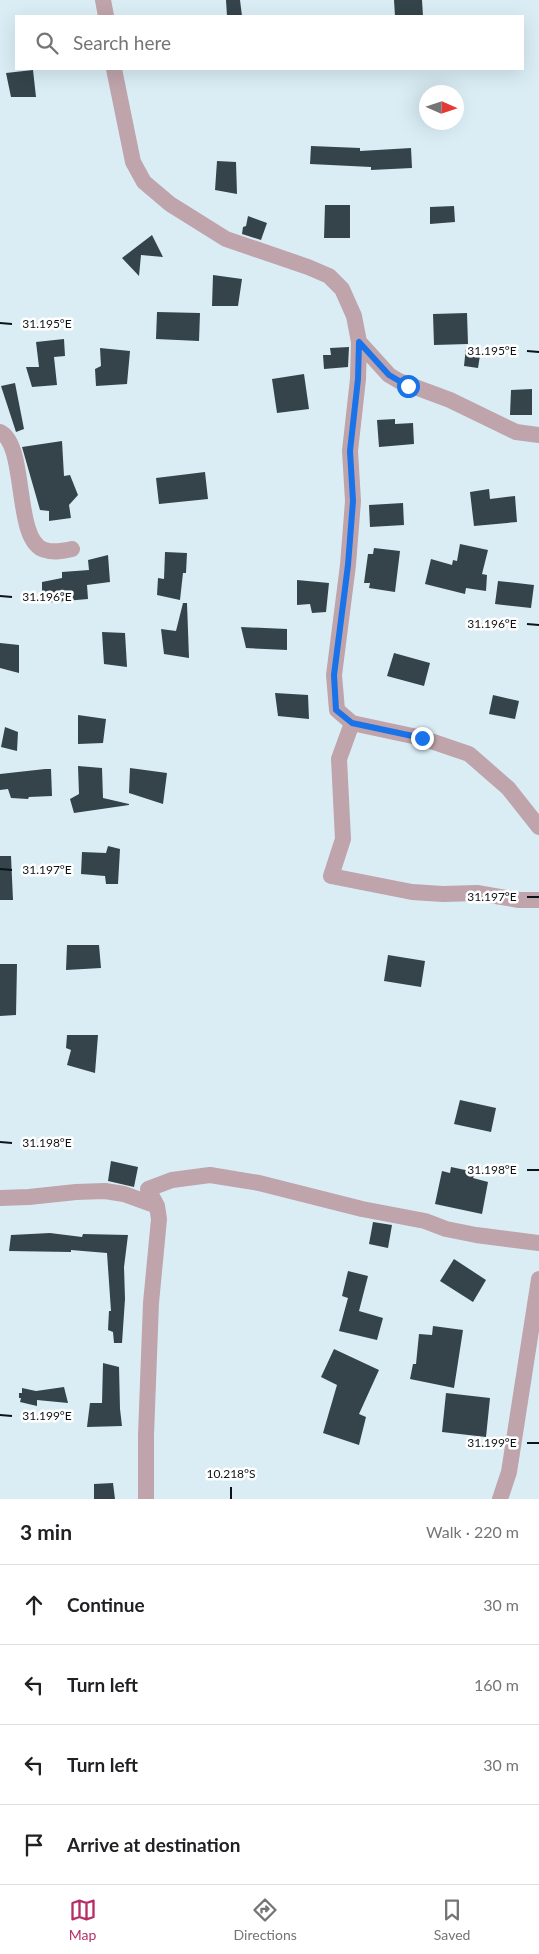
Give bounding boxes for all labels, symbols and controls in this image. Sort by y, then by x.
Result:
search box [15,15,524,70]
icon: search [33,29,61,57]
text: Search here [73,31,171,54]
north arrow [419,85,464,130]
text: 31.195°E [22,316,72,331]
text: 31.195°E [467,343,517,358]
route start [397,375,420,398]
text: 31.196°E [22,589,72,604]
text: 31.196°E [467,616,517,631]
route end [411,727,434,750]
text: 31.197°E [22,862,72,877]
text: 31.197°E [467,889,517,904]
text: 31.198°E [22,1135,72,1150]
text: 31.198°E [467,1162,517,1177]
text: 31.199°E [22,1408,72,1423]
text: 31.199°E [467,1435,517,1450]
text: 10.218°S [206,1466,256,1481]
text: 3 min [20,1519,72,1544]
text: Walk · 220 m [426,1522,519,1541]
icon: ahead [20,1591,48,1619]
text: Continue [67,1593,145,1616]
text: 30 m [483,1595,519,1614]
icon: left [20,1671,48,1699]
text: Turn left [67,1673,138,1696]
text: 160 m [474,1675,519,1694]
icon: left [20,1751,48,1779]
text: Turn left [67,1753,138,1776]
text: 30 m [483,1755,519,1774]
icon: arrive [20,1831,48,1859]
text: Arrive at destination [67,1833,240,1856]
tab: Map [69,1896,97,1943]
tab: Directions [234,1896,297,1943]
tab: Saved [434,1896,470,1943]

